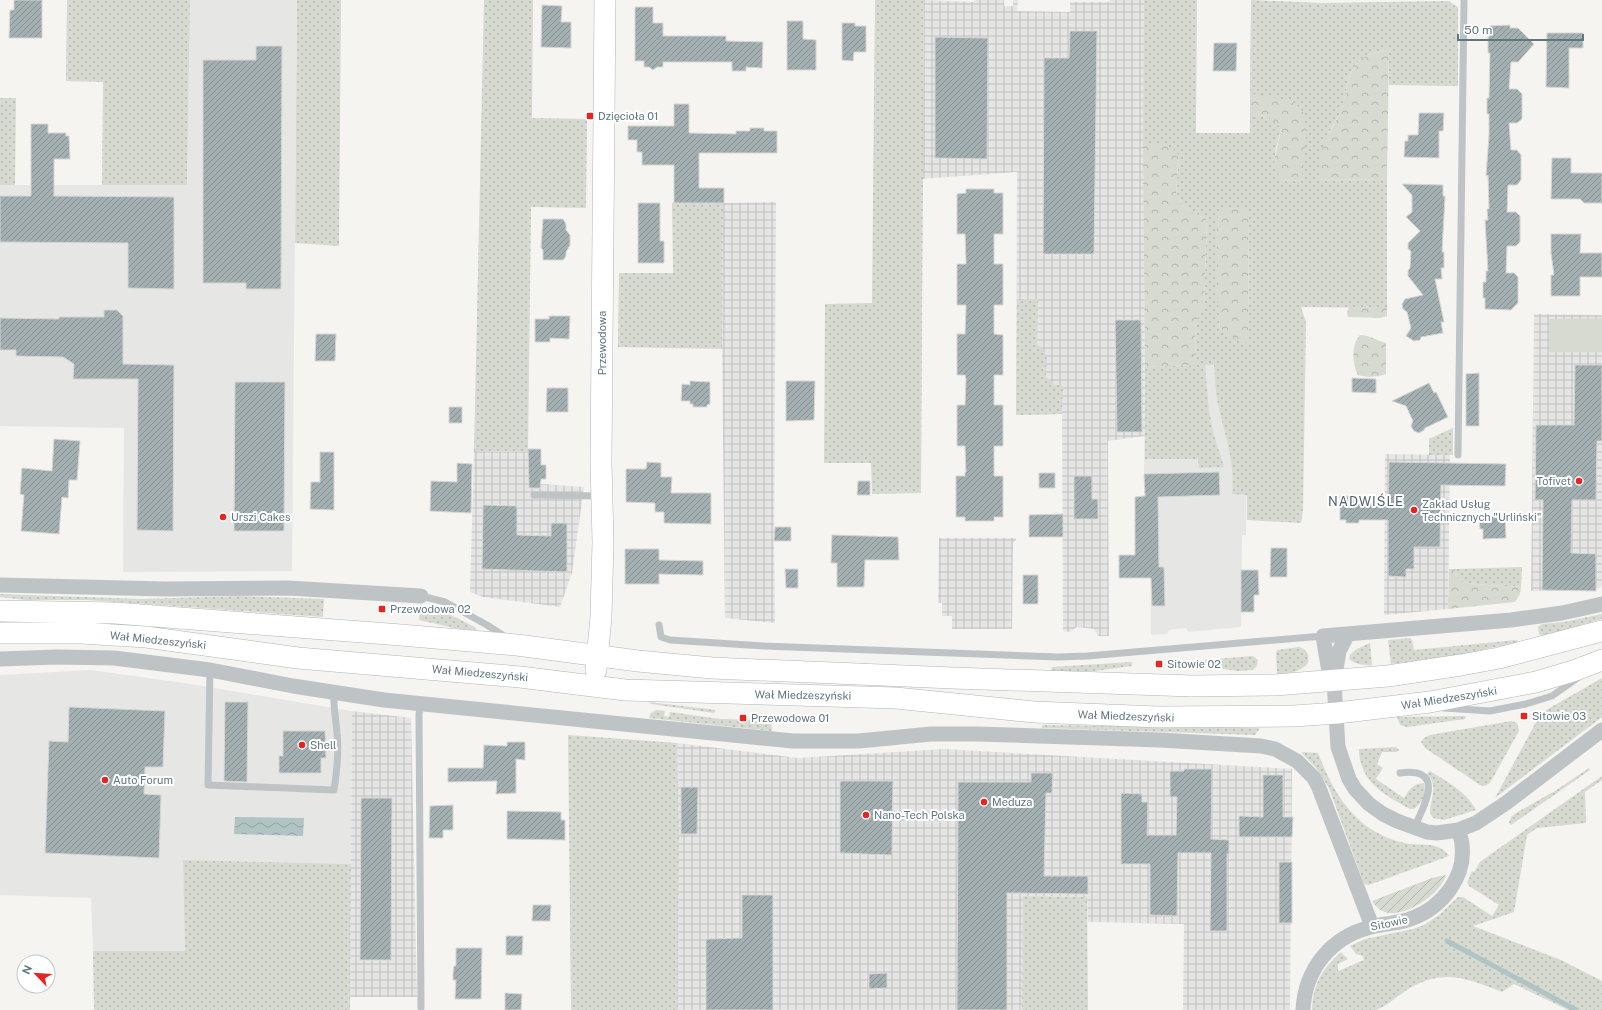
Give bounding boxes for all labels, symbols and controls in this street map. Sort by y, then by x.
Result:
scale bar [1458,16,1583,42]
text: 50 m [1464,23,1492,37]
place label: Dzięcioła 01 [598,110,658,122]
marker: Dzięcioła 01 [585,111,595,121]
street label: Przewodowa [596,311,608,375]
place label: Tofivet [1536,475,1571,487]
marker: Tofivet [1574,476,1584,486]
district label: NADWIŚLE [1328,493,1404,509]
place label: Zakład Usług Technicznych "Urliński" [1422,498,1541,523]
marker: Zakład Usług Technicznych "Urliński" [1409,505,1419,515]
place label: Urszi Cakes [231,511,291,523]
marker: Urszi Cakes [218,512,228,522]
place label: Przewodowa 02 [390,603,471,615]
marker: Przewodowa 02 [377,604,387,614]
street label: Wał Miedzeszyński [109,629,207,651]
place label: Sitowie 02 [1167,658,1221,670]
marker: Sitowie 02 [1154,659,1164,669]
street label: Wał Miedzeszyński [431,663,529,683]
street label: Wał Miedzeszyński [1400,685,1498,711]
street label: Wał Miedzeszyński [755,688,851,702]
street label: Wał Miedzeszyński [1077,708,1175,724]
place label: Sitowie 03 [1532,710,1586,722]
marker: Sitowie 03 [1519,711,1529,721]
place label: Przewodowa 01 [751,712,830,724]
marker: Przewodowa 01 [738,713,748,723]
place label: Shell [310,739,336,751]
marker: Shell [297,740,307,750]
place label: Auto Forum [113,774,173,786]
marker: Auto Forum [100,775,110,785]
place label: Meduza [992,796,1032,808]
marker: Meduza [979,797,989,807]
place label: Nano-Tech Polska [874,809,965,821]
marker: Nano-Tech Polska [861,810,871,820]
street label: Sitowie [1369,913,1409,933]
north arrow [16,954,56,994]
text: N [20,963,34,976]

